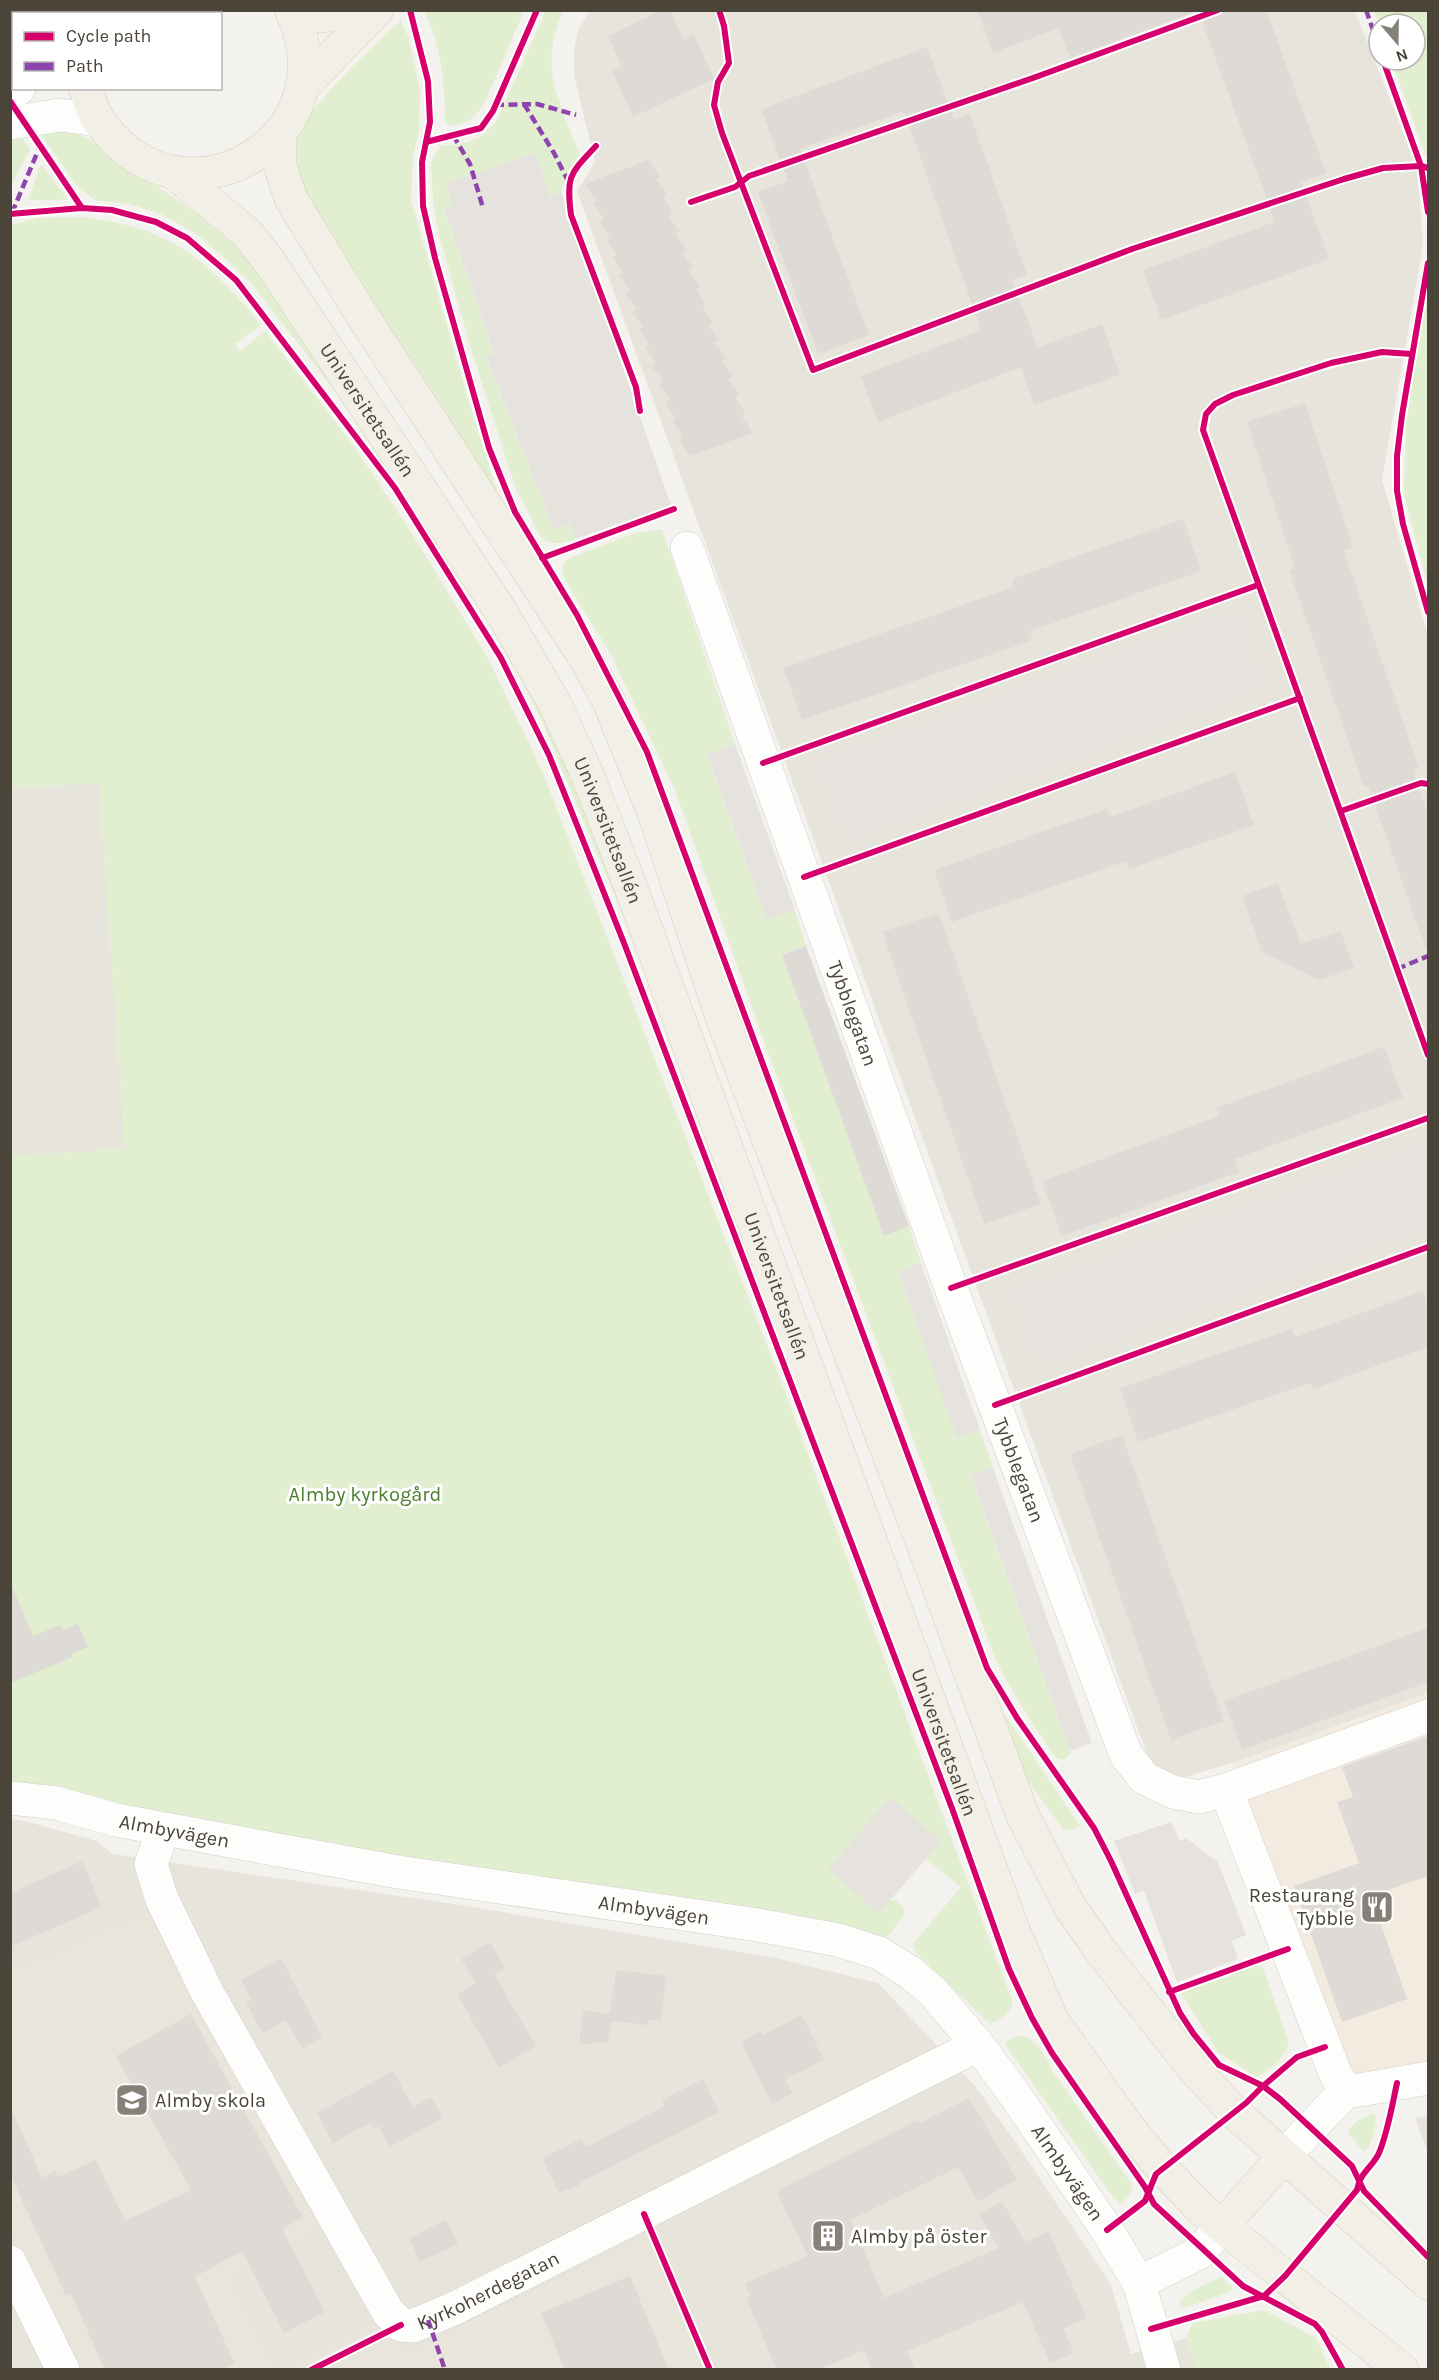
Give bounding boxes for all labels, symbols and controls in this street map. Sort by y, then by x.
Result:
legend [12,12,222,90]
north arrow [1367,12,1427,72]
text: Cycle path [66,25,151,47]
text: N [1393,45,1411,67]
text: Path [66,55,104,77]
street label: Universitetsallén [315,338,420,481]
street label: Universitetsallén [569,753,647,907]
street label: Tybblegatan [824,957,882,1069]
street label: Universitetsallén [739,1209,815,1363]
street label: Tybblegatan [989,1414,1049,1526]
park label: Almby kyrkogård [289,1483,441,1506]
street label: Universitetsallén [907,1665,982,1819]
street label: Almbyvägen [117,1809,231,1852]
place label: Restaurang Tybble [1249,1884,1354,1930]
restaurant icon: Restaurang Tybble [1359,1889,1395,1925]
street label: Almbyvägen [597,1890,711,1929]
school or university icon: Almby skola [114,2082,150,2118]
place label: Almby skola [155,2089,266,2112]
street label: Almbyvägen [1027,2120,1109,2225]
building icon: Almby på öster [810,2218,846,2254]
place label: Almby på öster [851,2225,987,2248]
street label: Kyrkoherdegatan [413,2246,563,2335]

